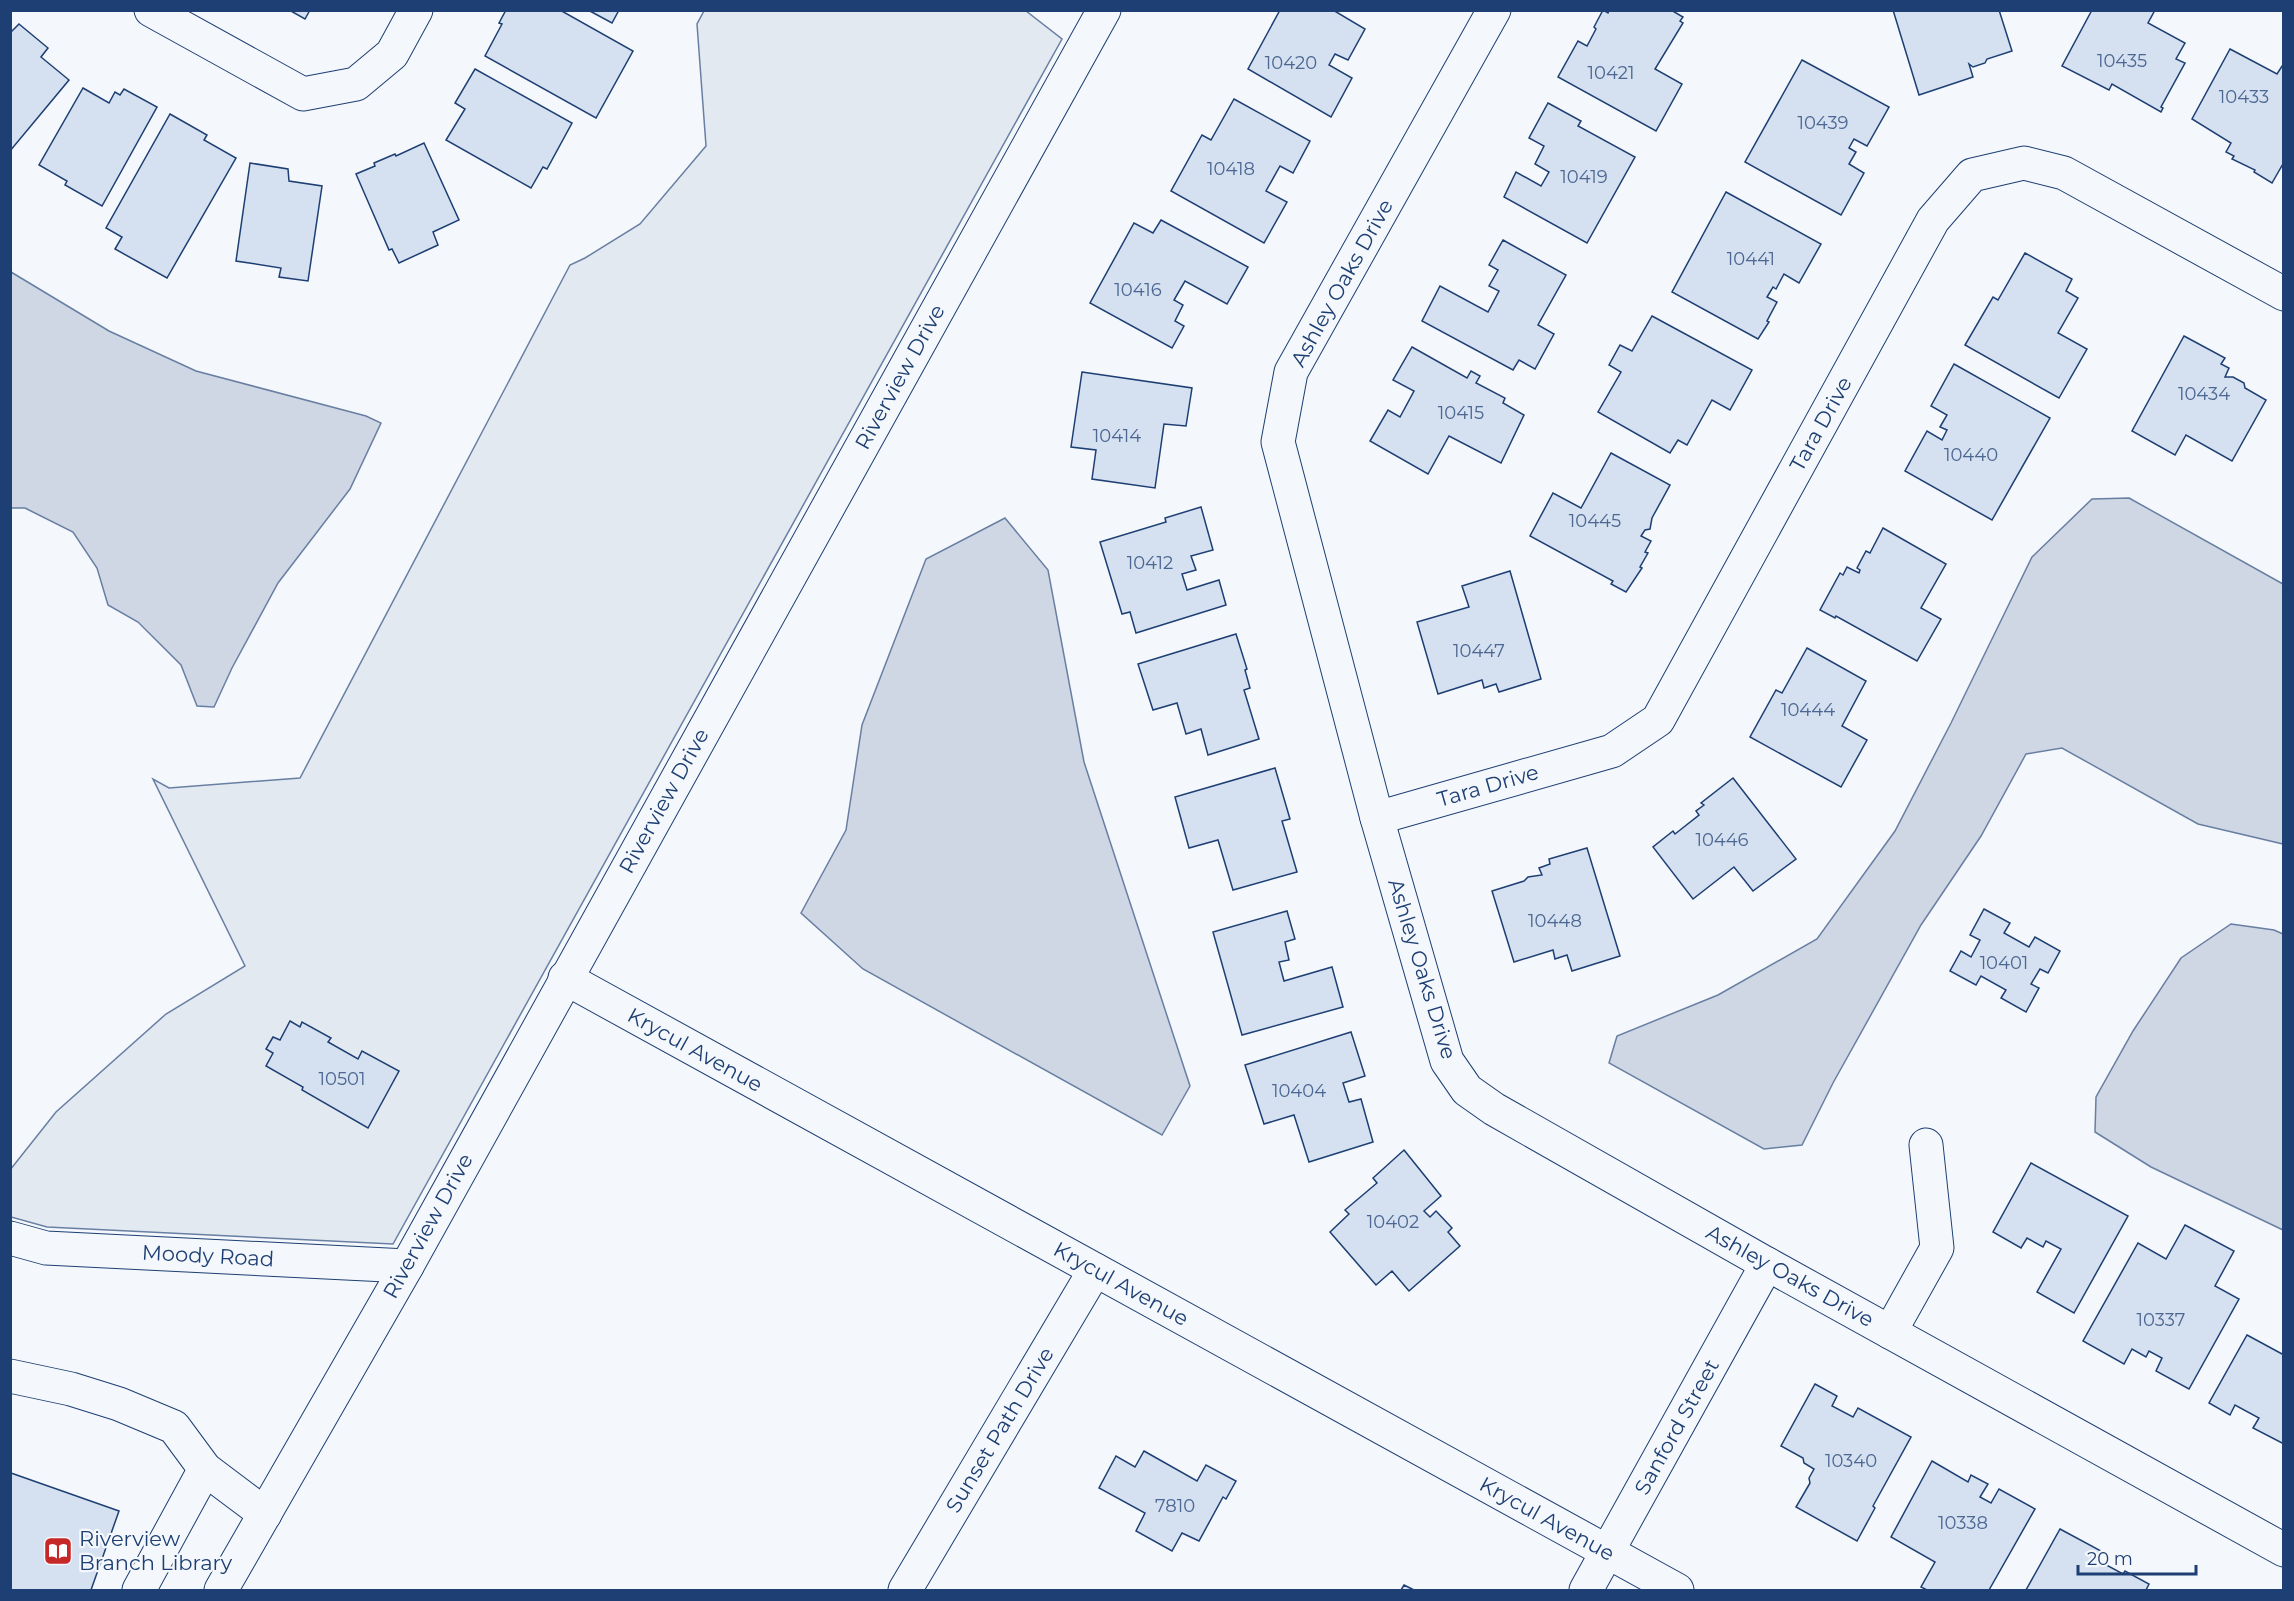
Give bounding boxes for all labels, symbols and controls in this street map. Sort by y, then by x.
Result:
house number: 10435 [2097,50,2147,72]
house number: 10420 [1265,52,1317,74]
house number: 10421 [1588,62,1635,84]
house number: 10433 [2219,86,2269,108]
house number: 10439 [1797,112,1849,134]
house number: 10418 [1207,158,1255,180]
house number: 10419 [1560,166,1608,188]
street label: Ashley Oaks Drive [1285,195,1398,371]
house number: 10441 [1727,248,1775,270]
house number: 10416 [1114,279,1162,301]
street label: Riverview Drive [849,300,950,454]
street label: Tara Drive [1784,372,1857,475]
house number: 10434 [2178,383,2230,405]
house number: 10415 [1438,402,1484,424]
house number: 10414 [1093,425,1141,447]
house number: 10440 [1944,444,1998,466]
house number: 10445 [1569,510,1621,532]
house number: 10412 [1127,552,1173,574]
house number: 10447 [1453,640,1505,662]
house number: 10444 [1781,699,1835,721]
street label: Riverview Drive [613,724,714,878]
street label: Tara Drive [1434,759,1541,812]
house number: 10446 [1695,829,1749,851]
street label: Ashley Oaks Drive [1383,876,1462,1062]
house number: 10448 [1528,910,1582,932]
house number: 10401 [1980,952,2028,974]
street label: Krycul Avenue [623,1002,767,1097]
house number: 10501 [318,1068,366,1090]
house number: 10404 [1272,1080,1326,1102]
street label: Riverview Drive [377,1149,478,1303]
house number: 10402 [1367,1211,1419,1233]
street label: Ashley Oaks Drive [1702,1219,1878,1332]
street label: Krycul Avenue [1049,1236,1193,1331]
street label: Moody Road [141,1240,275,1271]
house number: 10337 [2137,1309,2185,1331]
street label: Sunset Path Drive [940,1342,1059,1517]
street label: Sanford Street [1629,1355,1724,1499]
house number: 10340 [1825,1450,1877,1472]
street label: Krycul Avenue [1475,1471,1619,1566]
house number: 7810 [1155,1495,1195,1517]
house number: 10338 [1938,1512,1988,1534]
place label: Riverview Branch Library [79,1526,233,1575]
library icon: Riverview Branch Library [42,1535,74,1567]
scale bar [2078,1538,2196,1576]
text: 20 m [2087,1548,2133,1570]

